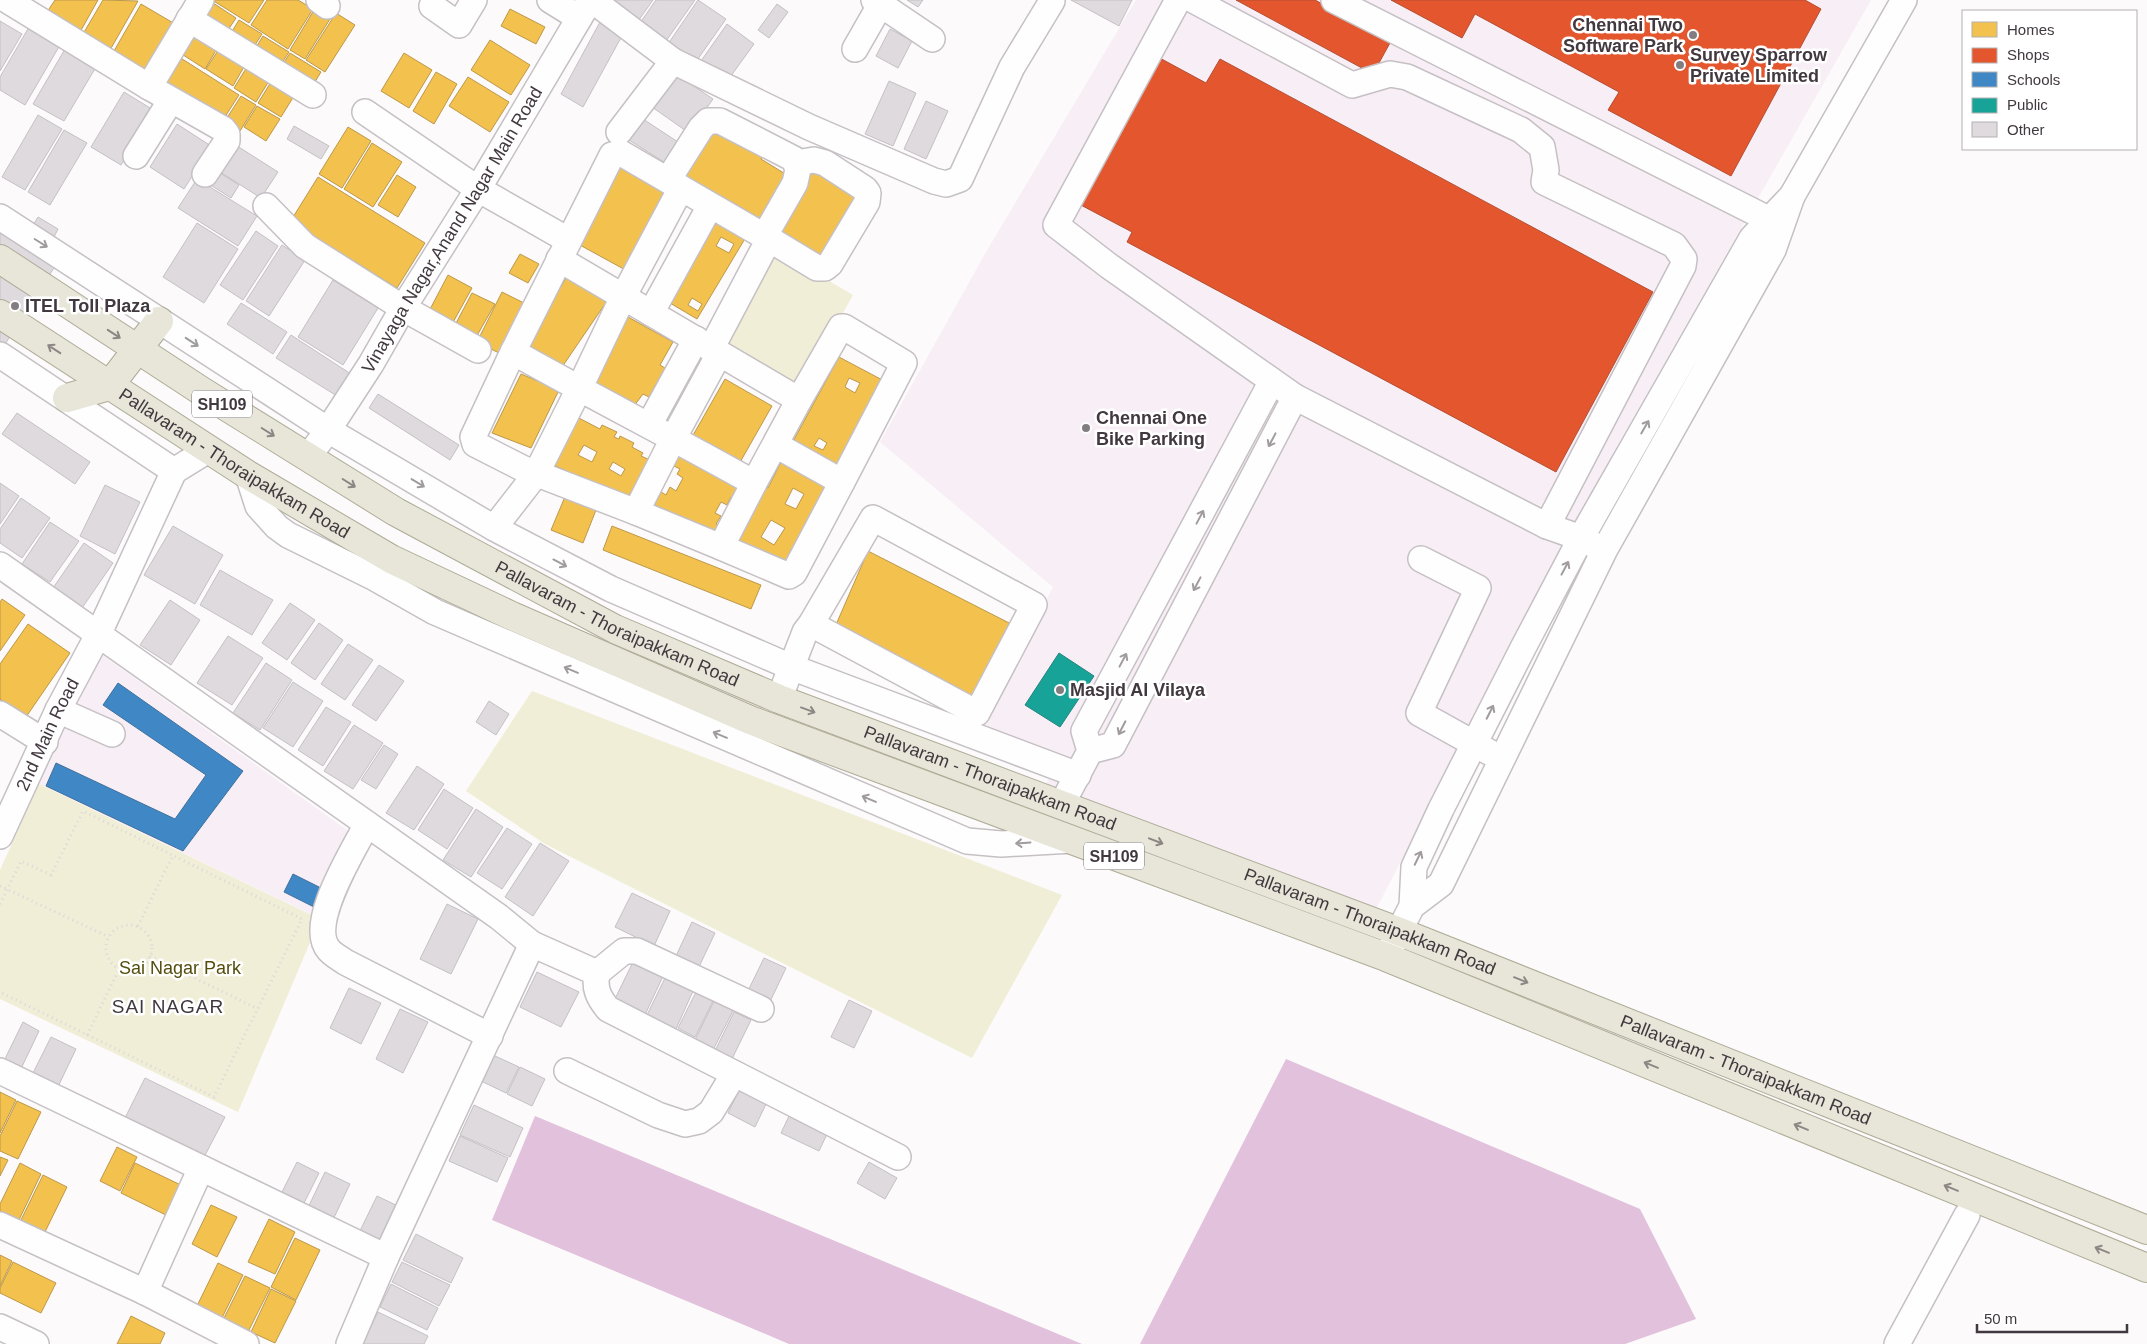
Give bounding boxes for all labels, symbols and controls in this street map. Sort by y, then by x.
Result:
legend [1962,10,2137,150]
place label: Chennai Two Software Park [1563,15,1684,56]
text: Homes [2007,21,2055,38]
marker: Chennai Two Software Park [1687,29,1699,41]
place label: Survey Sparrow Private Limited [1690,45,1828,86]
text: Shops [2007,46,2050,63]
marker: Survey Sparrow Private Limited [1674,59,1686,71]
text: Schools [2007,71,2060,88]
street label: Vinayaga Nagar,Anand Nagar Main Road [358,83,546,377]
text: Public [2007,96,2048,113]
text: Other [2007,121,2045,138]
one-way arrow [34,238,48,248]
place label: ITEL Toll Plaza [25,296,151,316]
marker: ITEL Toll Plaza [9,300,21,312]
one-way arrow [106,329,120,339]
one-way arrow [184,337,198,347]
one-way arrow [47,344,61,354]
street label: Pallavaram - Thoraipakkam Road [115,384,353,543]
road number: SH109 [192,390,252,418]
place label: Chennai One Bike Parking [1096,408,1207,449]
one-way arrow [1640,420,1650,434]
marker: Chennai One Bike Parking [1080,422,1092,434]
one-way arrow [260,428,274,438]
one-way arrow [1267,432,1276,447]
one-way arrow [342,478,356,488]
one-way arrow [411,479,425,489]
one-way arrow [1196,510,1205,525]
street label: Pallavaram - Thoraipakkam Road [492,557,742,691]
one-way arrow [552,559,567,568]
one-way arrow [1561,561,1570,576]
one-way arrow [1192,576,1201,591]
one-way arrow [1118,653,1128,668]
one-way arrow [564,665,579,675]
street label: 2nd Main Road [12,675,83,794]
place label: Masjid Al Vilaya [1070,680,1206,700]
marker: Masjid Al Vilaya [1054,684,1066,696]
one-way arrow [1486,705,1495,720]
one-way arrow [800,706,815,715]
one-way arrow [1117,720,1126,735]
street label: Pallavaram - Thoraipakkam Road [861,722,1119,835]
one-way arrow [713,729,728,739]
one-way arrow [862,794,877,803]
one-way arrow [1148,837,1164,846]
one-way arrow [1015,839,1031,848]
road number: SH109 [1084,842,1144,869]
one-way arrow [1414,851,1423,866]
street label: Pallavaram - Thoraipakkam Road [1241,864,1499,979]
park label: Sai Nagar Park [119,958,242,978]
one-way arrow [1513,976,1528,985]
district label: SAI NAGAR [112,996,224,1017]
street label: Pallavaram - Thoraipakkam Road [1618,1011,1874,1129]
one-way arrow [1644,1060,1659,1069]
one-way arrow [1794,1121,1809,1131]
one-way arrow [1944,1183,1960,1192]
one-way arrow [2095,1244,2110,1254]
scale bar [1977,1302,2127,1334]
text: 50 m [1984,1310,2017,1327]

